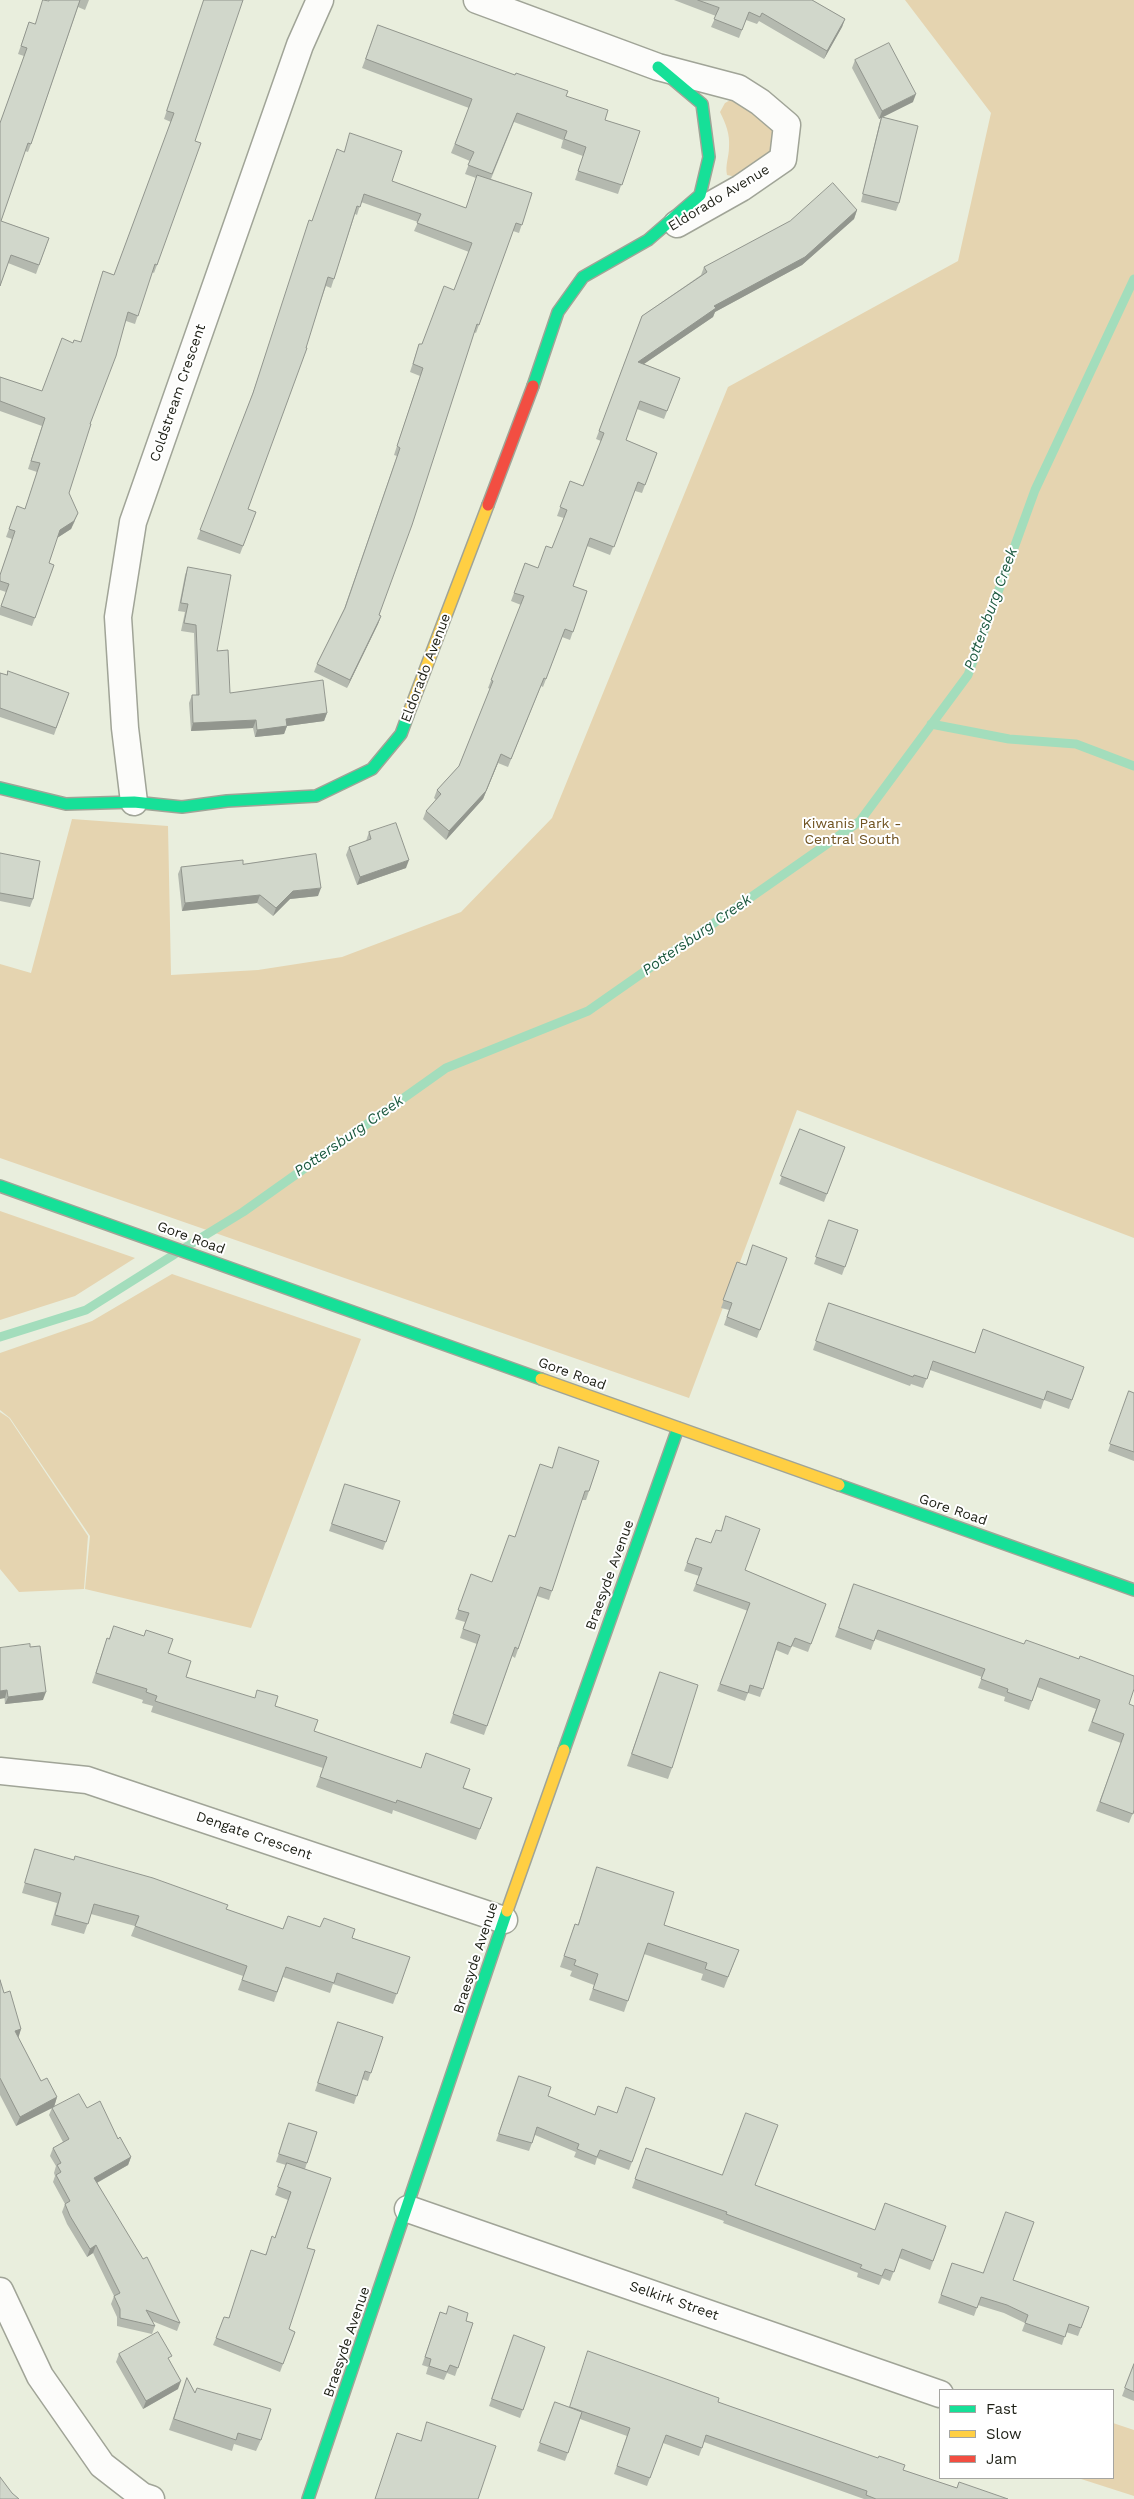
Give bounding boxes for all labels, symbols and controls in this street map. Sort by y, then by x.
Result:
street label: Eldorado Avenue [665,161,773,235]
street label: Coldstream Crescent [146,322,210,464]
water label: Pottersburg Creek [960,545,1022,673]
street label: Eldorado Avenue [397,611,455,725]
park label: Kiwanis Park - Central South [803,816,901,849]
water label: Pottersburg Creek [639,891,755,979]
water label: Pottersburg Creek [291,1092,407,1180]
street label: Gore Road [155,1218,227,1258]
street label: Gore Road [536,1354,608,1394]
street label: Gore Road [917,1490,989,1530]
street label: Braesyde Avenue [582,1518,638,1632]
street label: Dengate Crescent [194,1808,314,1864]
street label: Braesyde Avenue [450,1900,502,2016]
street label: Selkirk Street [627,2278,721,2324]
street label: Braesyde Avenue [320,2284,374,2400]
legend [939,2389,1114,2479]
text: Fast [986,2400,1017,2418]
text: Slow [986,2425,1022,2443]
text: Jam [986,2450,1017,2468]

